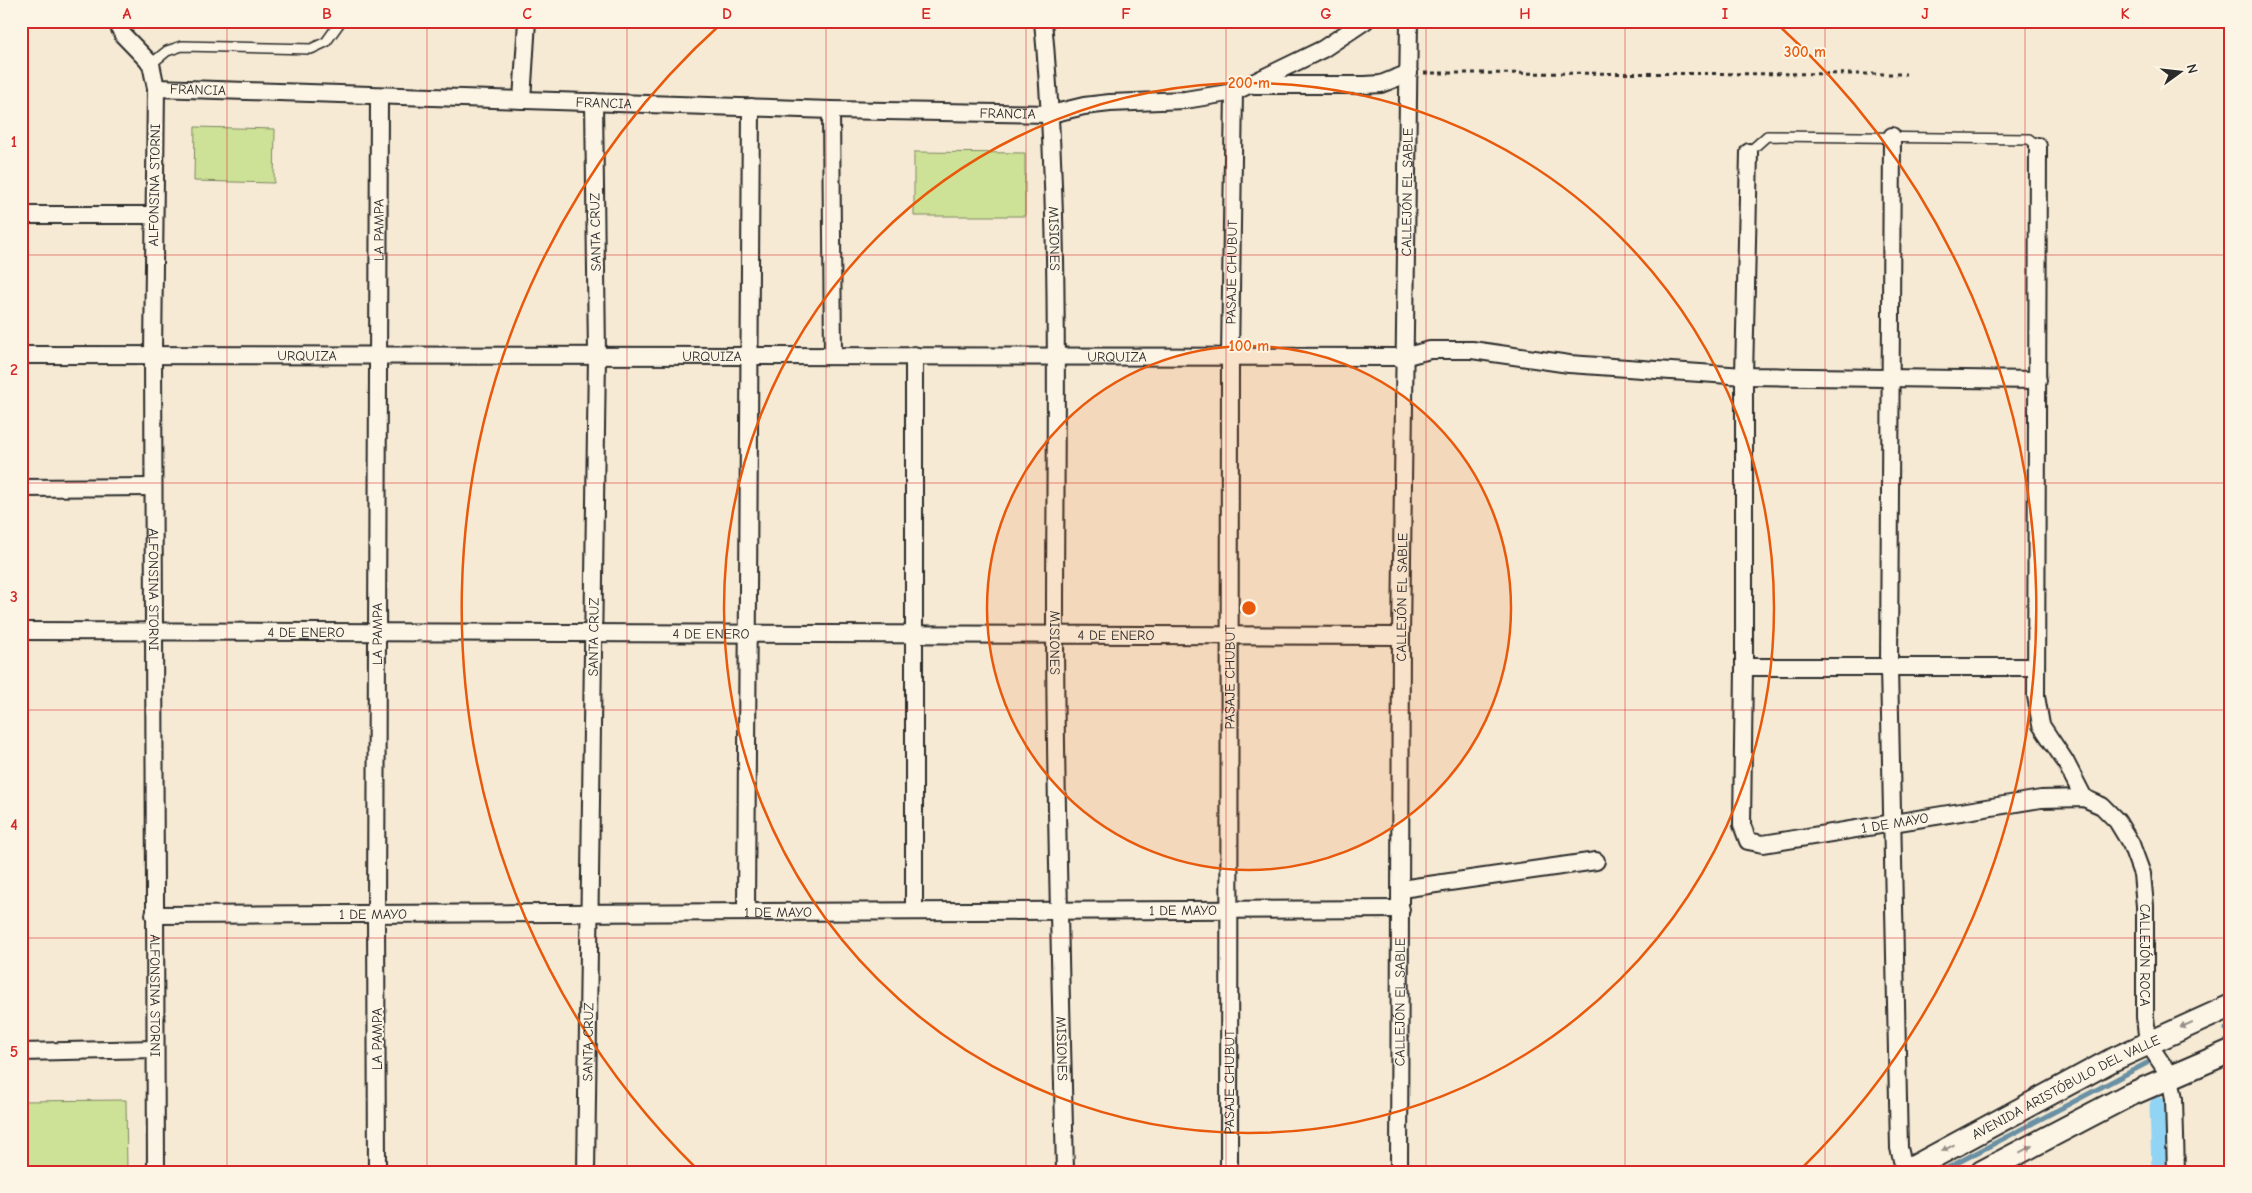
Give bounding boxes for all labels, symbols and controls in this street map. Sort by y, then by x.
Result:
text: A [123,5,132,23]
text: B [322,5,332,23]
text: C [522,5,532,23]
text: D [722,5,732,23]
text: E [921,5,931,23]
text: F [1121,5,1131,23]
text: G [1320,5,1332,23]
text: H [1519,5,1531,23]
text: I [1722,5,1728,23]
text: J [1921,5,1929,23]
text: K [2120,5,2130,23]
text: 300 m [1784,43,1826,61]
north arrow [2154,48,2204,98]
text: N [2183,62,2201,75]
text: 200 m [1228,74,1270,92]
street label: FRANCIA [170,80,226,99]
street label: FRANCIA [575,94,632,113]
street label: FRANCIA [979,105,1036,123]
street label: ALFONSINA STORNI [145,124,164,246]
street label: CALLEJÓN EL SABLE [1398,128,1417,256]
text: 1 [11,133,17,151]
street label: SANTA CRUZ [586,192,605,272]
street label: LA PAMPA [370,199,388,261]
street label: MISIONES [1045,206,1063,271]
street label: PASAJE CHUBUT [1222,219,1241,325]
text: 100 m [1229,337,1269,355]
street label: URQUIZA [277,347,337,364]
street label: URQUIZA [682,348,742,365]
street label: URQUIZA [1087,349,1147,366]
text: 2 [10,361,18,379]
street label: ALFONSINA STORNI [145,528,162,651]
street label: CALLEJÓN EL SABLE [1393,533,1411,661]
text: 3 [10,588,18,606]
street label: SANTA CRUZ [585,598,603,677]
centre of rings [1240,599,1258,617]
street label: LA PAMPA [369,603,386,665]
street label: MISIONES [1046,610,1063,675]
street label: 4 DE ENERO [268,624,344,641]
street label: PASAJE CHUBUT [1222,624,1239,729]
street label: 4 DE ENERO [673,625,749,643]
street label: 4 DE ENERO [1077,627,1154,644]
street label: 1 DE MAYO [1860,809,1930,837]
text: 4 [10,816,18,834]
street label: 1 DE MAYO [1149,902,1217,919]
street label: 1 DE MAYO [744,904,812,921]
street label: CALLEJÓN ROCA [2136,904,2153,1006]
street label: 1 DE MAYO [339,906,407,923]
street label: ALFONSINA STORNI [146,934,164,1057]
street label: CALLEJÓN EL SABLE [1391,938,1409,1066]
street label: SANTA CRUZ [579,1002,597,1082]
street label: LA PAMPA [369,1008,386,1070]
street label: MISIONES [1052,1016,1071,1081]
one-way arrow [2179,1022,2193,1030]
street label: PASAJE CHUBUT [1221,1029,1238,1134]
street label: AVENIDA ARISTÓBULO DEL VALLE [1969,1031,2163,1143]
text: 5 [10,1043,18,1061]
one-way arrow [1941,1144,1956,1152]
one-way arrow [2018,1145,2033,1153]

